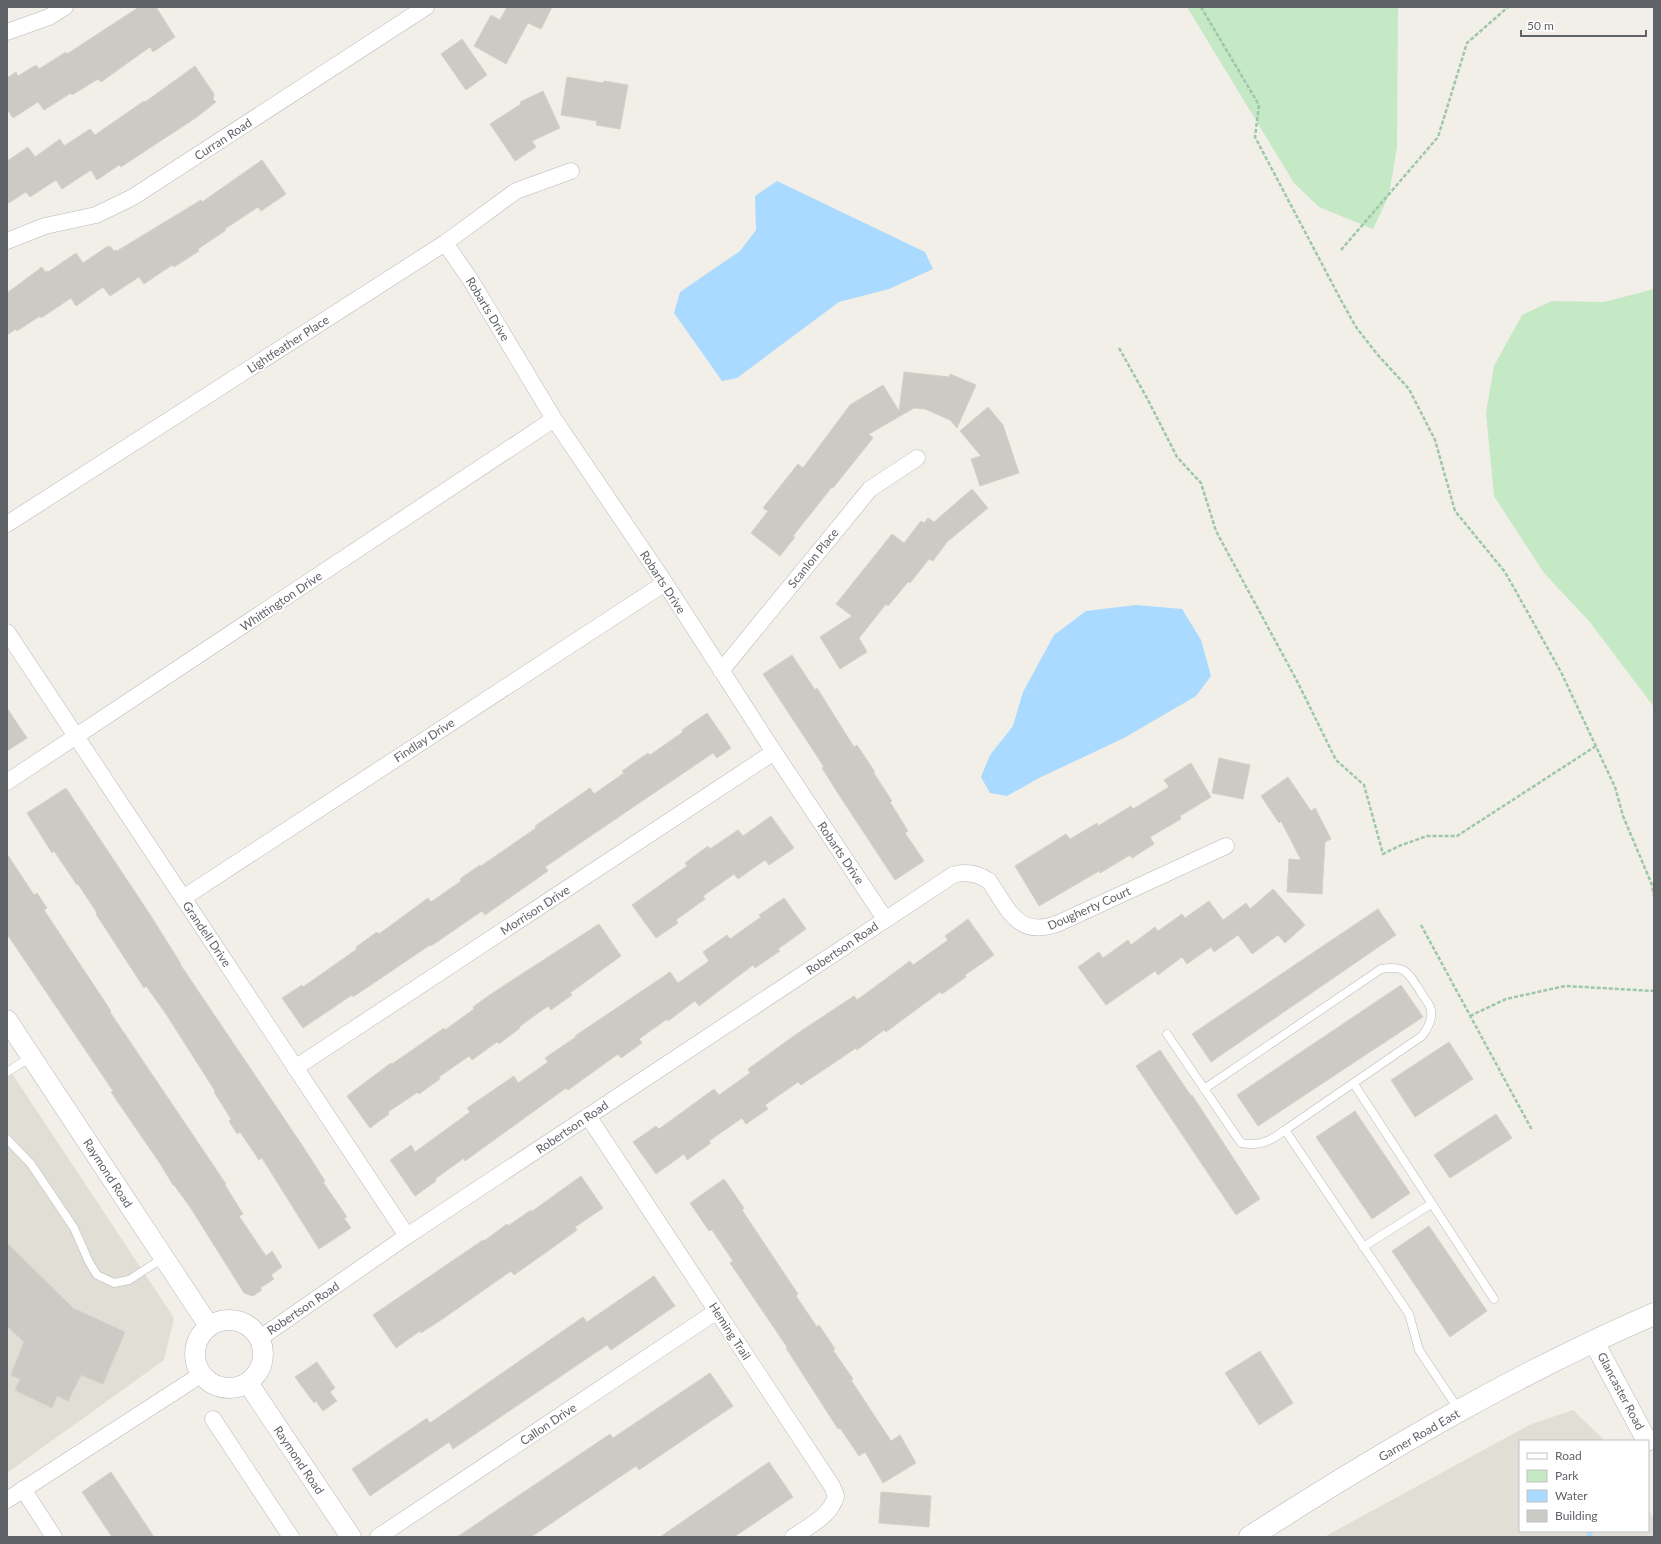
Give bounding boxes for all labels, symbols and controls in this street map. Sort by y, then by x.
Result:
scale bar [1521,12,1646,38]
text: 50 m [1527,18,1554,33]
street label: Curran Road [191,115,255,163]
street label: Robarts Drive [463,274,513,344]
street label: Lightfeather Place [244,312,332,376]
street label: Scanlon Place [784,525,842,591]
street label: Robarts Drive [637,548,689,616]
street label: Whittington Drive [237,568,325,634]
street label: Findlay Drive [391,715,457,765]
street label: Robarts Drive [815,819,867,887]
street label: Morrison Drive [497,882,573,938]
street label: Dougherty Court [1045,883,1134,933]
street label: Grandell Drive [180,898,234,970]
street label: Robertson Road [803,918,881,978]
street label: Robertson Road [533,1097,611,1157]
street label: Raymond Road [80,1136,136,1210]
street label: Robertson Road [264,1278,342,1338]
street label: Heming Trail [706,1299,754,1363]
street label: Glancaster Road [1594,1350,1648,1432]
street label: Callon Drive [517,1400,579,1448]
street label: Garner Road East [1376,1405,1463,1464]
street label: Raymond Road [271,1423,327,1497]
legend [1519,1440,1649,1532]
text: Road [1555,1448,1582,1463]
text: Park [1555,1468,1579,1483]
text: Water [1555,1488,1588,1503]
text: Building [1555,1508,1598,1523]

